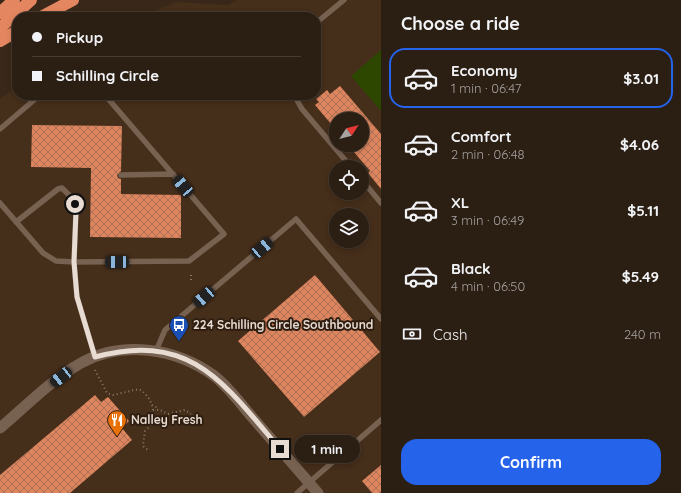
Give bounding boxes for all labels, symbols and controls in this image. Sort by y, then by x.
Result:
text: Choose a ride [401,12,520,35]
text: Pickup [56,28,103,47]
icon: car [403,60,439,96]
text: Economy [451,61,518,80]
text: Schilling Circle [56,66,159,85]
text: $3.01 [623,69,659,88]
text: 1 min · 06:47 [451,80,521,96]
north arrow [329,112,369,152]
map controls [329,112,369,248]
icon: car [403,126,439,162]
text: Comfort [451,127,512,146]
text: $4.06 [620,135,659,154]
text: 2 min · 06:48 [451,146,525,162]
button: locate [329,160,369,200]
car [171,173,195,199]
icon: car [403,192,439,228]
text: XL [451,193,469,212]
route start [66,195,84,213]
text: $5.11 [627,201,659,220]
button: layers [329,208,369,248]
text: 3 min · 06:49 [451,212,524,228]
car [249,236,275,260]
car [105,256,129,268]
icon: car [403,258,439,294]
text: Black [451,259,491,278]
text: $5.49 [622,267,659,286]
text: 4 min · 06:50 [451,278,525,294]
car [191,285,217,309]
bus stop icon: 224 Schilling Circle Southbound [168,314,190,342]
place label: 224 Schilling Circle Southbound [193,317,373,332]
icon: cash [401,323,423,345]
text: Cash [433,325,467,344]
text: 240 m [624,326,661,342]
car [48,365,74,389]
restaurant icon: Nalley Fresh [106,409,128,437]
place label: Nalley Fresh [131,412,203,427]
callout: 1 min [294,435,360,463]
button: Confirm [401,439,661,485]
route end [271,440,289,458]
text: 1 min [311,441,343,457]

